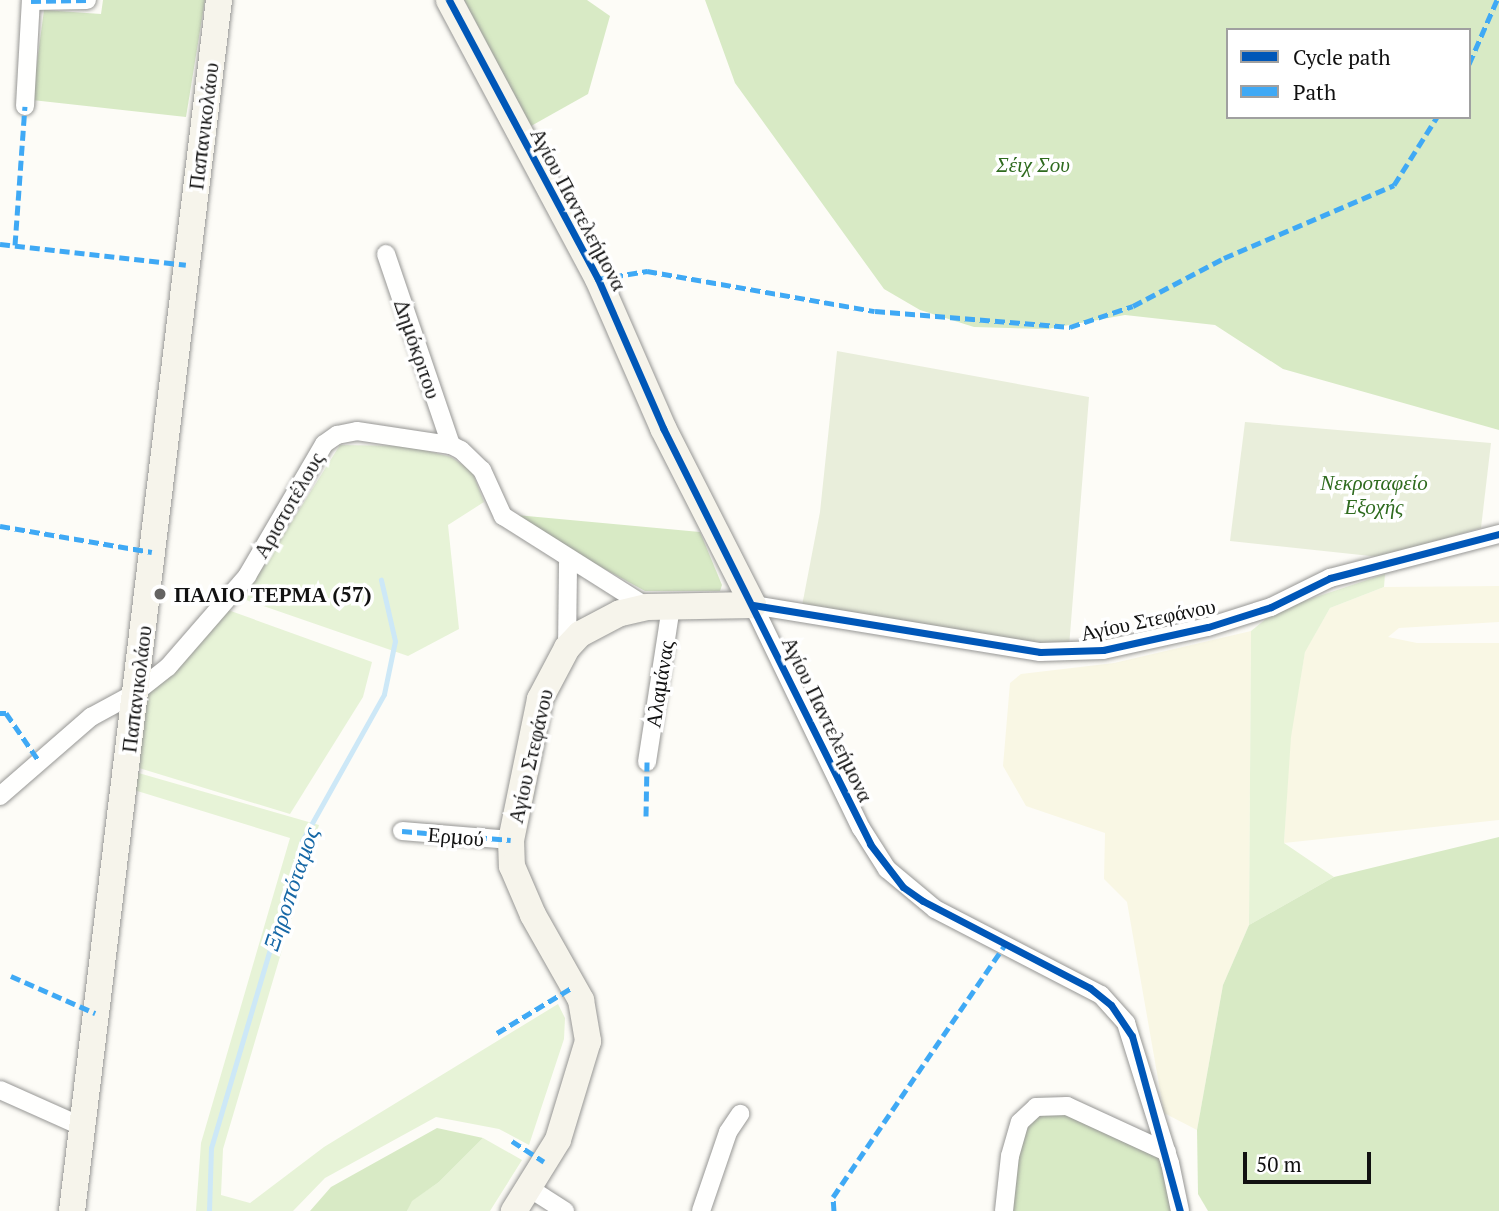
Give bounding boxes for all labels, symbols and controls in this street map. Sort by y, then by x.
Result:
legend [1226,28,1471,119]
text: Cycle path [1293,43,1391,71]
street label: Παπανικολάου [183,61,223,191]
text: Path [1293,78,1336,106]
street label: Αγίου Παντελεήμονα [525,123,633,295]
park label: Σέιχ Σου [996,151,1070,177]
street label: Δημόκριτου [389,296,447,402]
street label: Αριστοτέλους [248,448,328,562]
park label: Νεκροταφείο Εξοχής [1320,469,1428,519]
place label: ΠΑΛΙΟ ΤΕΡΜΑ (57) [174,581,372,607]
marker: ΠΑΛΙΟ ΤΕΡΜΑ (57) [152,586,168,602]
street label: Αγίου Στεφάνου [1078,592,1218,646]
street label: Παπανικολάου [116,624,156,754]
street label: Αγίου Παντελεήμονα [777,632,879,806]
street label: Αλαμάνας [640,638,678,730]
street label: Αγίου Στεφάνου [502,686,558,826]
street label: Ερμού [427,821,485,851]
water label: Ξηροπόταμος [257,824,325,954]
scale bar [1247,1138,1375,1182]
text: 50 m [1256,1150,1302,1178]

